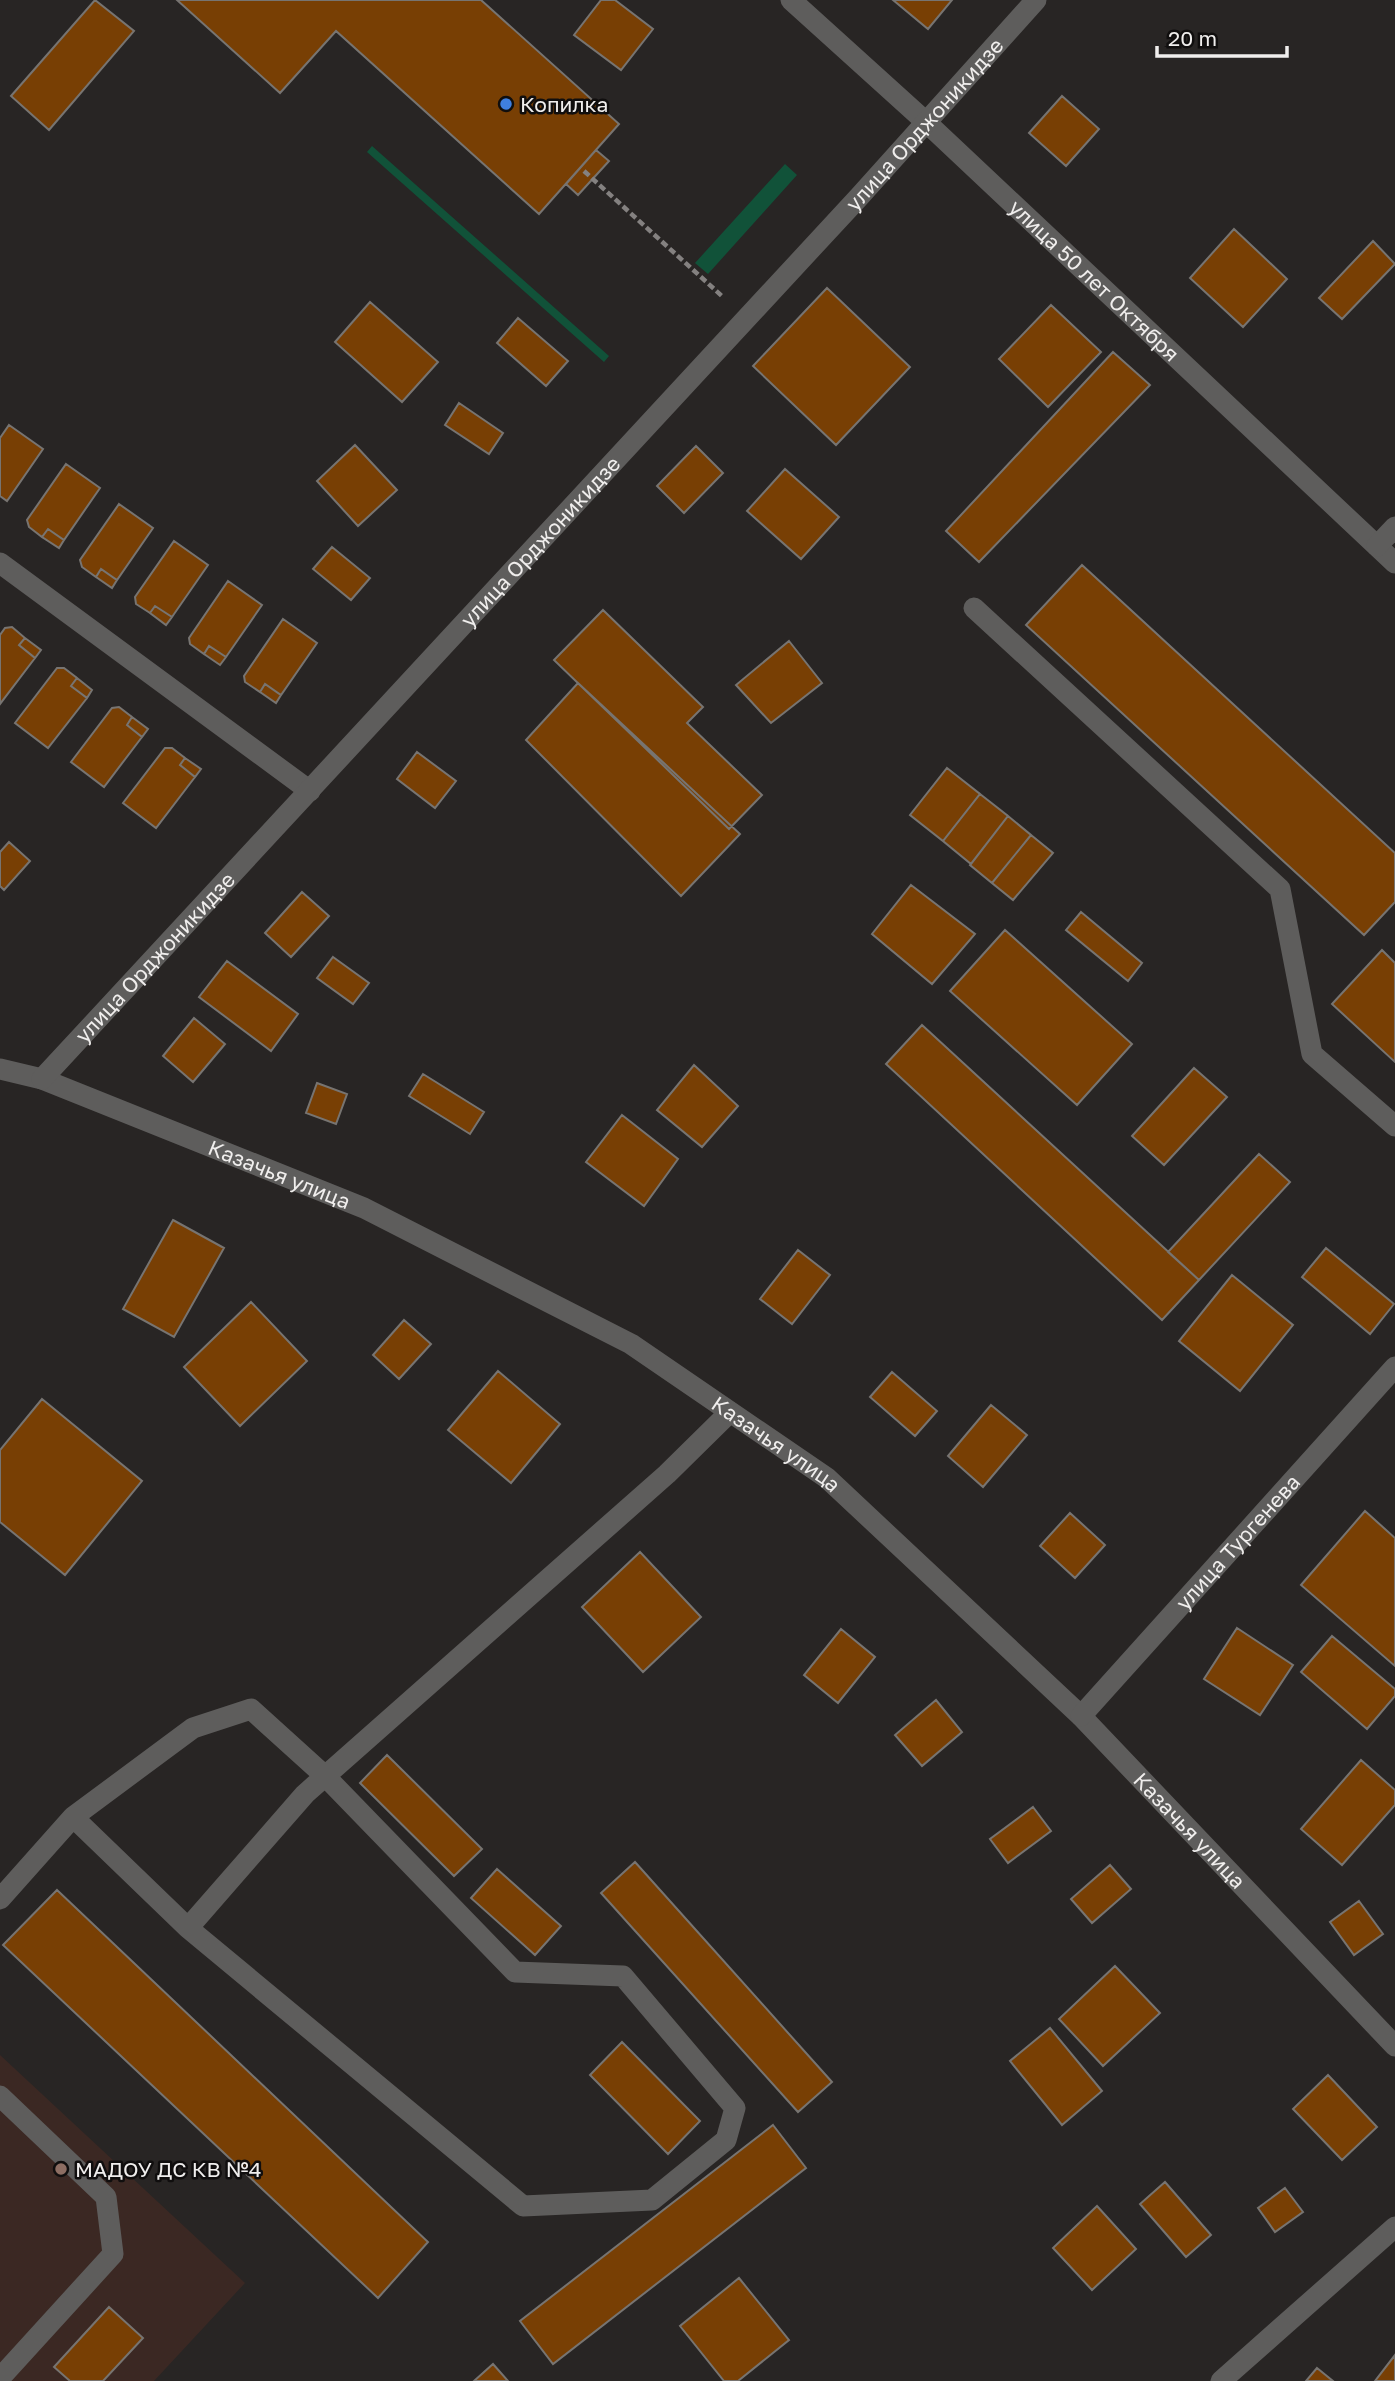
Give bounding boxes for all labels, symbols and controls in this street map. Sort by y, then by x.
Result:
scale bar [1157,14,1286,58]
text: 20 m [1168,25,1217,51]
street label: улица Орджоникидзе [840,32,1009,216]
place label: Копилка [520,91,608,117]
marker: Копилка [498,96,514,112]
street label: улица 50 лет Октября [1004,194,1185,367]
street label: улица Орджоникидзе [455,450,626,632]
street label: улица Орджоникидзе [69,866,240,1048]
street label: Казачья улица [205,1134,354,1214]
street label: Казачья улица [707,1390,846,1497]
street label: улица Тургенева [1170,1469,1305,1615]
street label: Казачья улица [1128,1767,1251,1894]
place label: МАДОУ ДС КВ №4 [75,2156,262,2182]
marker: МАДОУ ДС КВ №4 [53,2161,69,2177]

